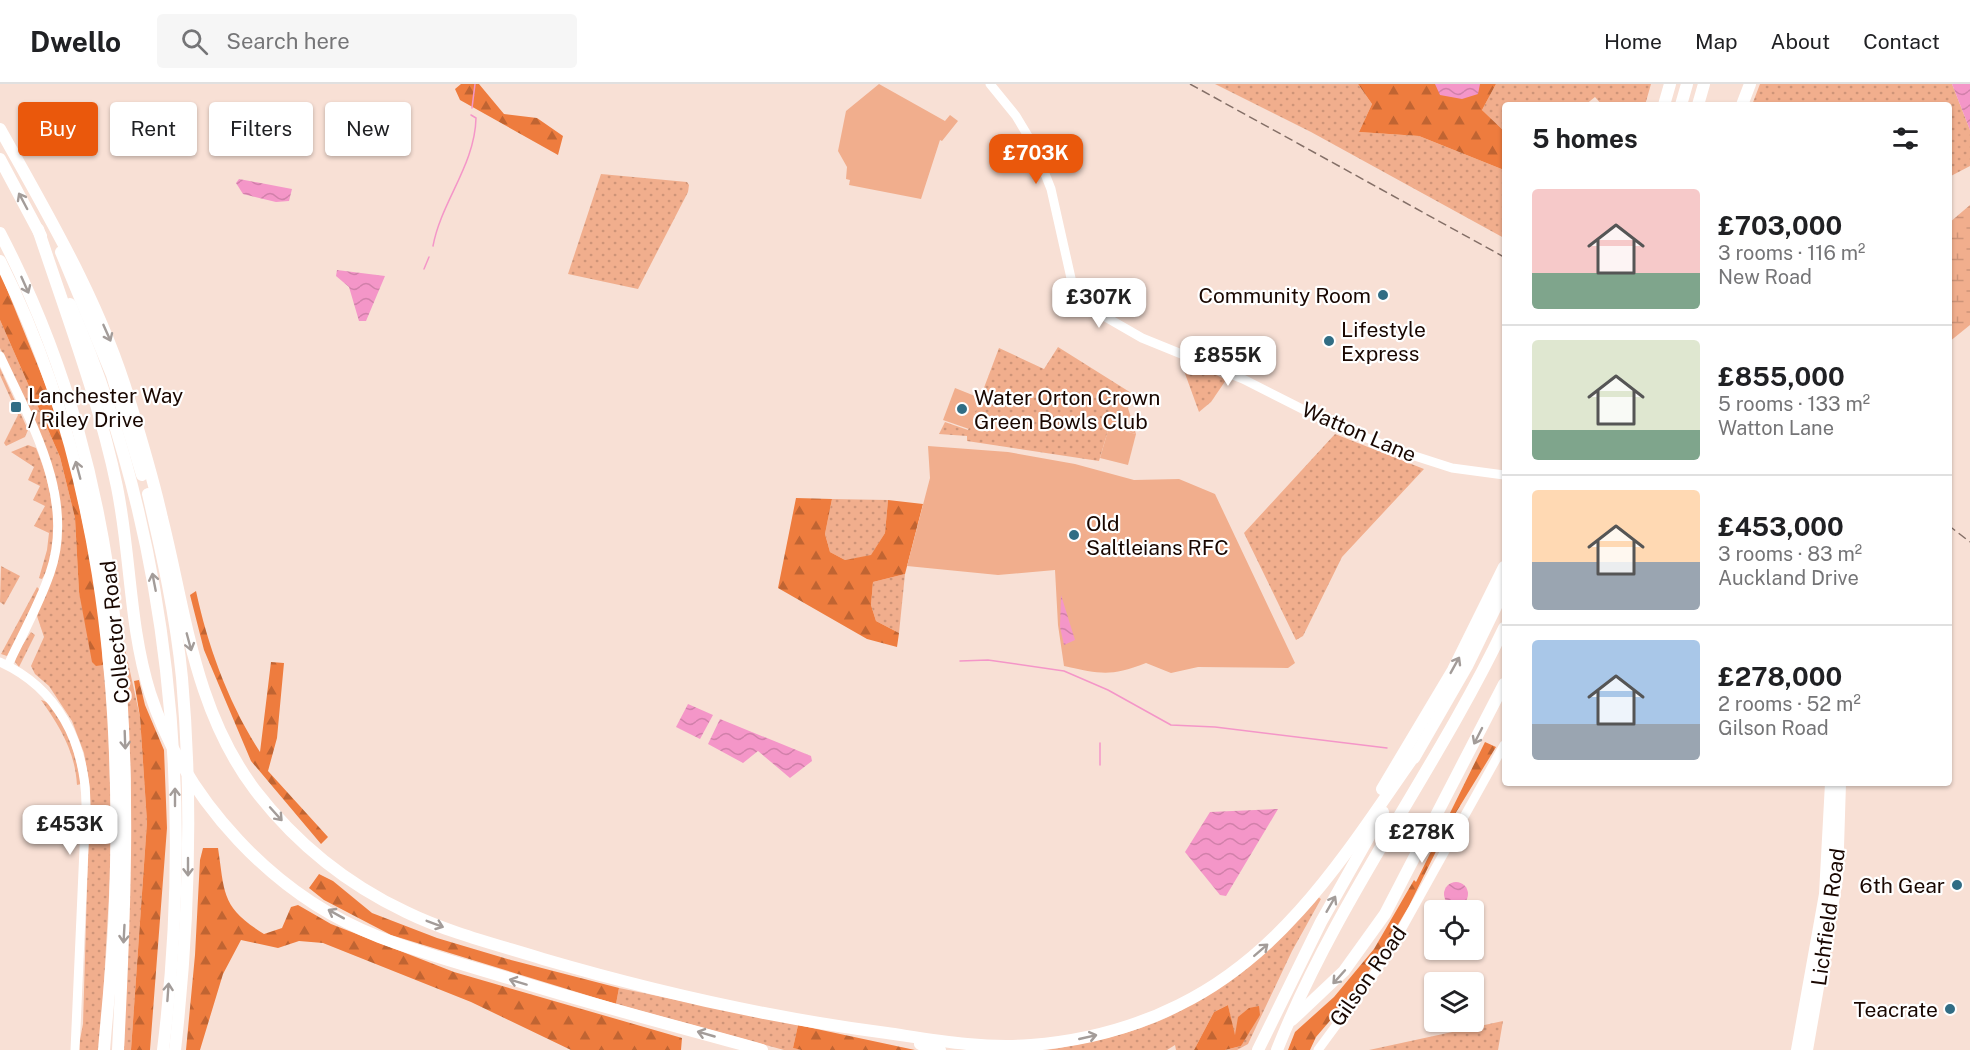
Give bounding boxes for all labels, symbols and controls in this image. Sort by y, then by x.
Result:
search box [157,14,577,68]
text: Dwello [30,25,121,58]
icon: search [178,25,211,58]
text: Search here [226,28,350,54]
text: Home [1604,29,1662,54]
text: Map [1695,29,1738,54]
text: About [1771,29,1830,54]
text: Contact [1863,29,1940,54]
chip: Buy [18,102,98,156]
chip: Rent [110,102,197,156]
chip: Filters [209,102,313,156]
chip: New [325,102,411,156]
icon: filters [1889,122,1922,155]
text: 5 homes [1532,123,1638,154]
pin: £703K [994,134,1078,185]
text: £703K [1003,141,1069,165]
one-way arrow [17,193,29,210]
text: £703,000 [1718,210,1842,241]
icon: home [1580,213,1652,285]
text: 3 rooms · 116 m² [1718,241,1865,265]
text: New Road [1718,265,1812,289]
one-way arrow [20,276,32,294]
pin: £307K [1057,278,1141,329]
place label: Community Room [1199,283,1371,308]
text: £307K [1066,285,1132,309]
marker: Community Room [1376,288,1390,302]
place label: Lifestyle Express [1341,317,1426,366]
one-way arrow [101,323,113,341]
marker: Lifestyle Express [1322,334,1336,348]
pin: £855K [1186,336,1270,387]
text: £855K [1194,343,1262,367]
text: £855,000 [1718,361,1845,392]
icon: home [1580,364,1652,436]
place label: Lanchester Way / Riley Drive [28,383,183,432]
place label: Water Orton Crown Green Bowls Club [974,385,1160,434]
text: 5 rooms · 133 m² [1718,392,1870,416]
street label: Watton Lane [1298,397,1420,467]
marker: Lanchester Way / Riley Drive [9,400,23,414]
marker: Water Orton Crown Green Bowls Club [955,402,969,416]
text: Watton Lane [1718,416,1834,440]
one-way arrow [72,461,83,480]
place label: Old Saltleians RFC [1086,511,1229,560]
text: £453,000 [1718,511,1844,542]
icon: home [1580,514,1652,586]
marker: Old Saltleians RFC [1067,528,1081,542]
text: 3 rooms · 83 m² [1718,542,1862,566]
street label: Collector Road [95,559,135,705]
text: Auckland Drive [1718,566,1859,590]
one-way arrow [148,573,159,593]
one-way arrow [184,633,195,652]
one-way arrow [1450,656,1461,674]
text: £278,000 [1718,661,1842,692]
icon: home [1580,664,1652,736]
text: 2 rooms · 52 m² [1718,692,1861,716]
text: Gilson Road [1718,716,1829,740]
one-way arrow [1472,727,1484,745]
one-way arrow [120,729,131,749]
one-way arrow [169,788,181,808]
pin: £453K [28,805,112,856]
one-way arrow [269,807,283,822]
text: £453K [37,812,103,836]
pin: £278K [1380,813,1464,864]
text: £278K [1389,820,1455,844]
street label: Lichfield Road [1806,846,1850,988]
one-way arrow [182,857,194,877]
place label: 6th Gear [1860,873,1945,898]
marker: 6th Gear [1950,878,1964,892]
one-way arrow [1325,896,1337,913]
map controls [1424,900,1484,1032]
button: locate [1424,900,1484,960]
one-way arrow [327,908,345,919]
one-way arrow [425,919,444,930]
street label: Gilson Road [1324,921,1412,1031]
one-way arrow [119,924,130,944]
one-way arrow [1253,943,1268,957]
one-way arrow [1332,969,1346,984]
button: layers [1424,972,1484,1032]
one-way arrow [509,976,528,987]
one-way arrow [163,982,174,1002]
place label: Teacrate [1854,997,1938,1022]
marker: Teacrate [1943,1002,1957,1016]
one-way arrow [697,1028,716,1040]
one-way arrow [1078,1031,1098,1042]

